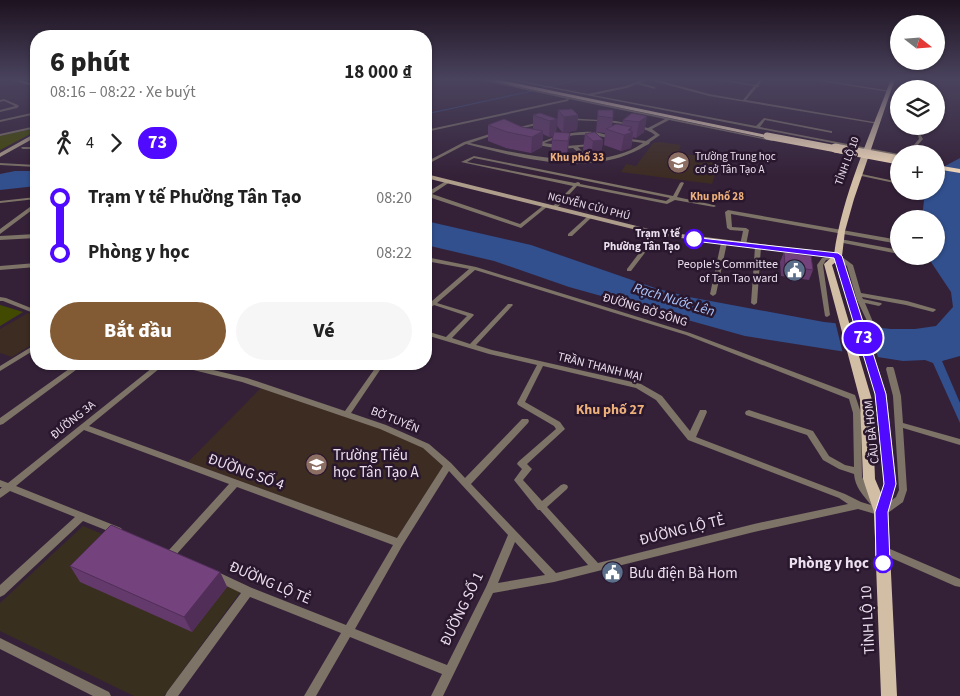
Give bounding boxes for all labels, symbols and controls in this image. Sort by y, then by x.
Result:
north arrow [890,15,945,70]
map controls [890,15,945,265]
text: 6 phút [50,42,130,82]
text: 18 000 ₫ [344,59,412,86]
button: layers [890,80,945,135]
text: 08:16 – 08:22 · Xe buýt [50,81,196,103]
icon: walk [50,129,78,157]
icon: forward [102,129,130,157]
text: 73 [148,130,167,155]
text: 4 [86,132,94,154]
street label: TỈNH LỘ 10 [831,135,863,187]
button: + [890,145,945,200]
place label: Trường Trung học cơ sở Tân Tạo A [695,149,776,177]
district label: Khu phố 33 [550,150,604,165]
school or university icon: Trường Trung học cơ sở Tân Tạo A [667,150,691,174]
text: Trạm Y tế Phường Tân Tạo [88,184,302,211]
text: 08:20 [376,187,412,209]
street label: NGUYỄN CỬU PHÚ [546,188,632,223]
district label: Khu phố 28 [690,189,744,204]
button: − [890,210,945,265]
place label: Trạm Y tế Phường Tân Tạo [603,226,681,254]
marker: Trạm Y tế Phường Tân Tạo [684,229,704,249]
text: Phòng y học [88,239,190,266]
text: 08:22 [376,242,412,264]
place label: People's Committee of Tan Tao ward [677,256,778,287]
public building icon: People's Committee of Tan Tao ward [782,259,806,283]
water label: Rạch Nước Lên [631,278,717,322]
street label: ĐƯỜNG BỜ SÔNG [600,289,690,331]
button: Bắt đầu [50,302,226,360]
button: Vé [236,302,412,360]
line badge: 73 [840,322,886,354]
text: 73 [853,325,873,350]
street label: TRẦN THANH MẠI [556,348,644,386]
street label: ĐƯỜNG 3A [47,396,100,443]
street label: CẦU BÀ HOM [860,399,884,465]
district label: Khu phố 27 [576,400,644,420]
street label: BỜ TUYẾN [368,403,422,437]
place label: Trường Tiểu học Tân Tạo A [333,445,419,483]
street label: ĐƯỜNG SỐ 4 [205,448,288,496]
school or university icon: Trường Tiểu học Tân Tạo A [305,452,329,476]
street label: ĐƯỜNG LỘ TẺ [637,509,727,551]
place label: Phòng y học [789,553,869,574]
marker: Phòng y học [873,553,893,573]
street label: ĐƯỜNG LỘ TẺ [226,556,314,610]
public building icon: Bưu điện Bà Hom [601,561,625,585]
place label: Bưu điện Bà Hom [629,563,738,584]
street label: ĐƯỜNG SỐ 1 [435,569,489,649]
street label: TỈNH LỘ 10 [856,585,880,655]

